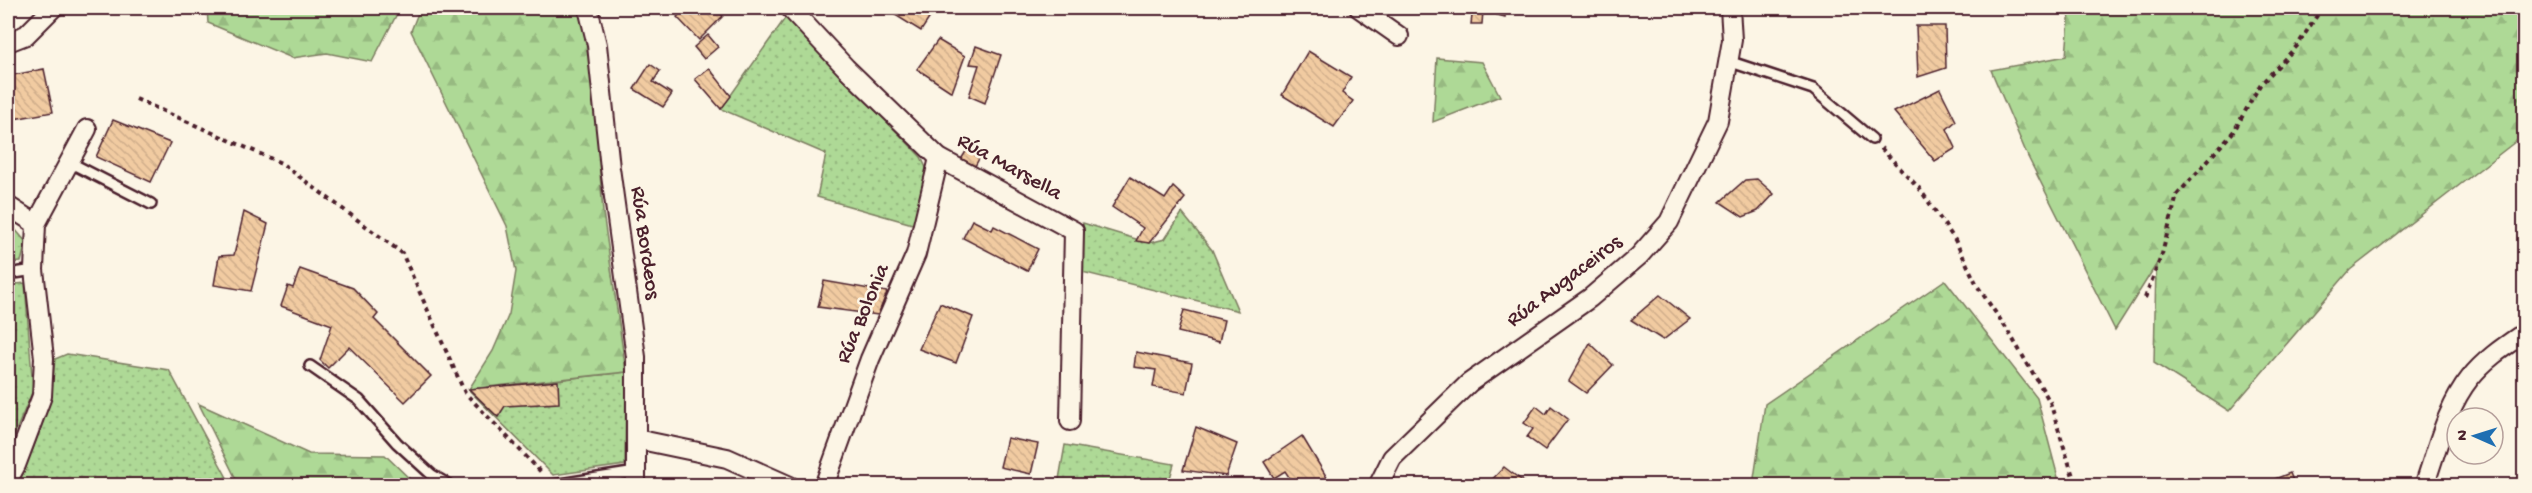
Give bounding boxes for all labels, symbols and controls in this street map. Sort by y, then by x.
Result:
street label: Rúa Marsella [952,129,1067,208]
street label: Rúa Bordeos [623,185,665,302]
street label: Rúa Augaceiros [1502,229,1629,334]
street label: Rúa Bolonia [831,260,897,368]
north arrow [2445,406,2505,466]
text: N [2454,429,2473,441]

